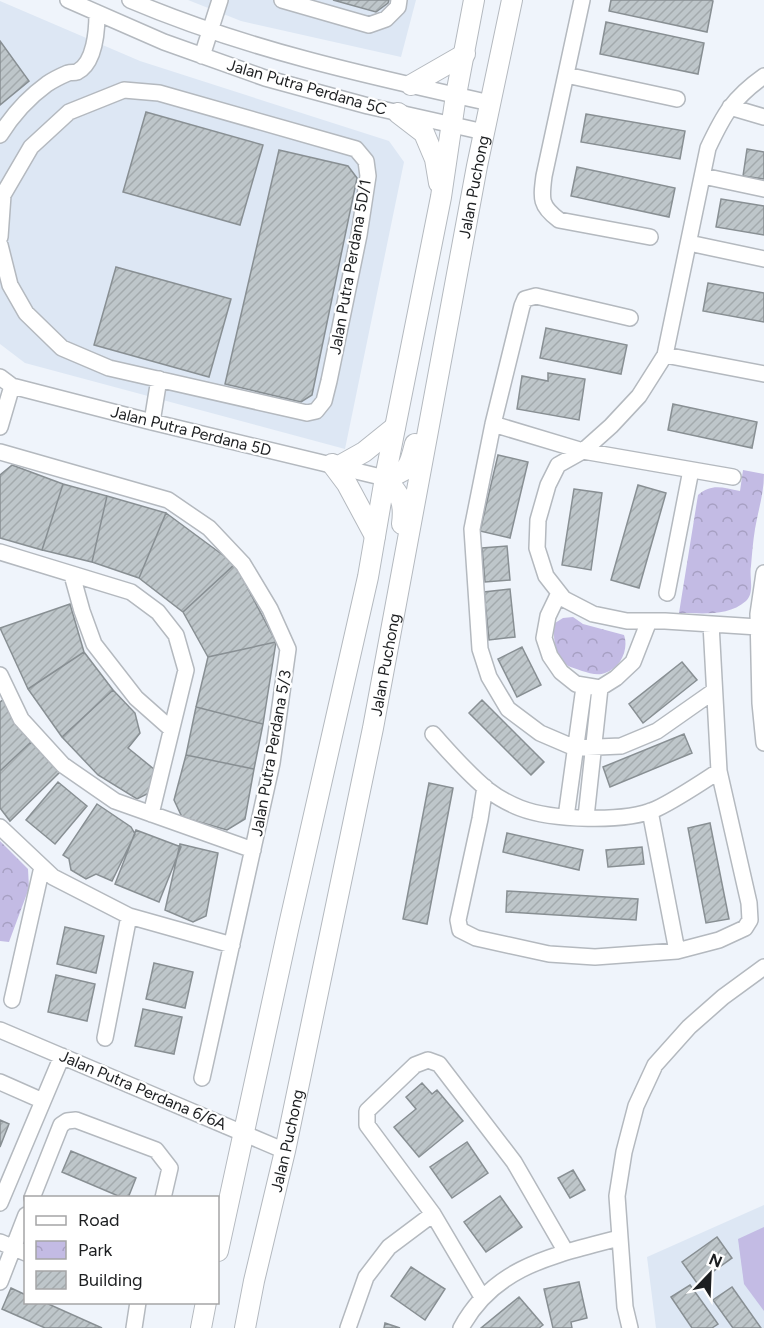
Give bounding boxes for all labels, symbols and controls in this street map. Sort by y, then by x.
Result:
street label: Jalan Putra Perdana 5C [225,55,389,119]
street label: Jalan Puchong [454,134,493,240]
street label: Jalan Putra Perdana 5D/1 [325,178,375,356]
street label: Jalan Putra Perdana 5D [109,402,273,460]
street label: Jalan Puchong [366,612,404,718]
street label: Jalan Putra Perdana 5/3 [247,668,295,838]
street label: Jalan Putra Perdana 6/6A [57,1046,230,1134]
street label: Jalan Puchong [266,1088,307,1194]
legend [24,1196,219,1304]
text: Road [78,1209,119,1231]
text: Park [78,1239,113,1261]
north arrow [680,1244,740,1304]
text: N [706,1249,725,1272]
text: Building [78,1269,143,1291]

